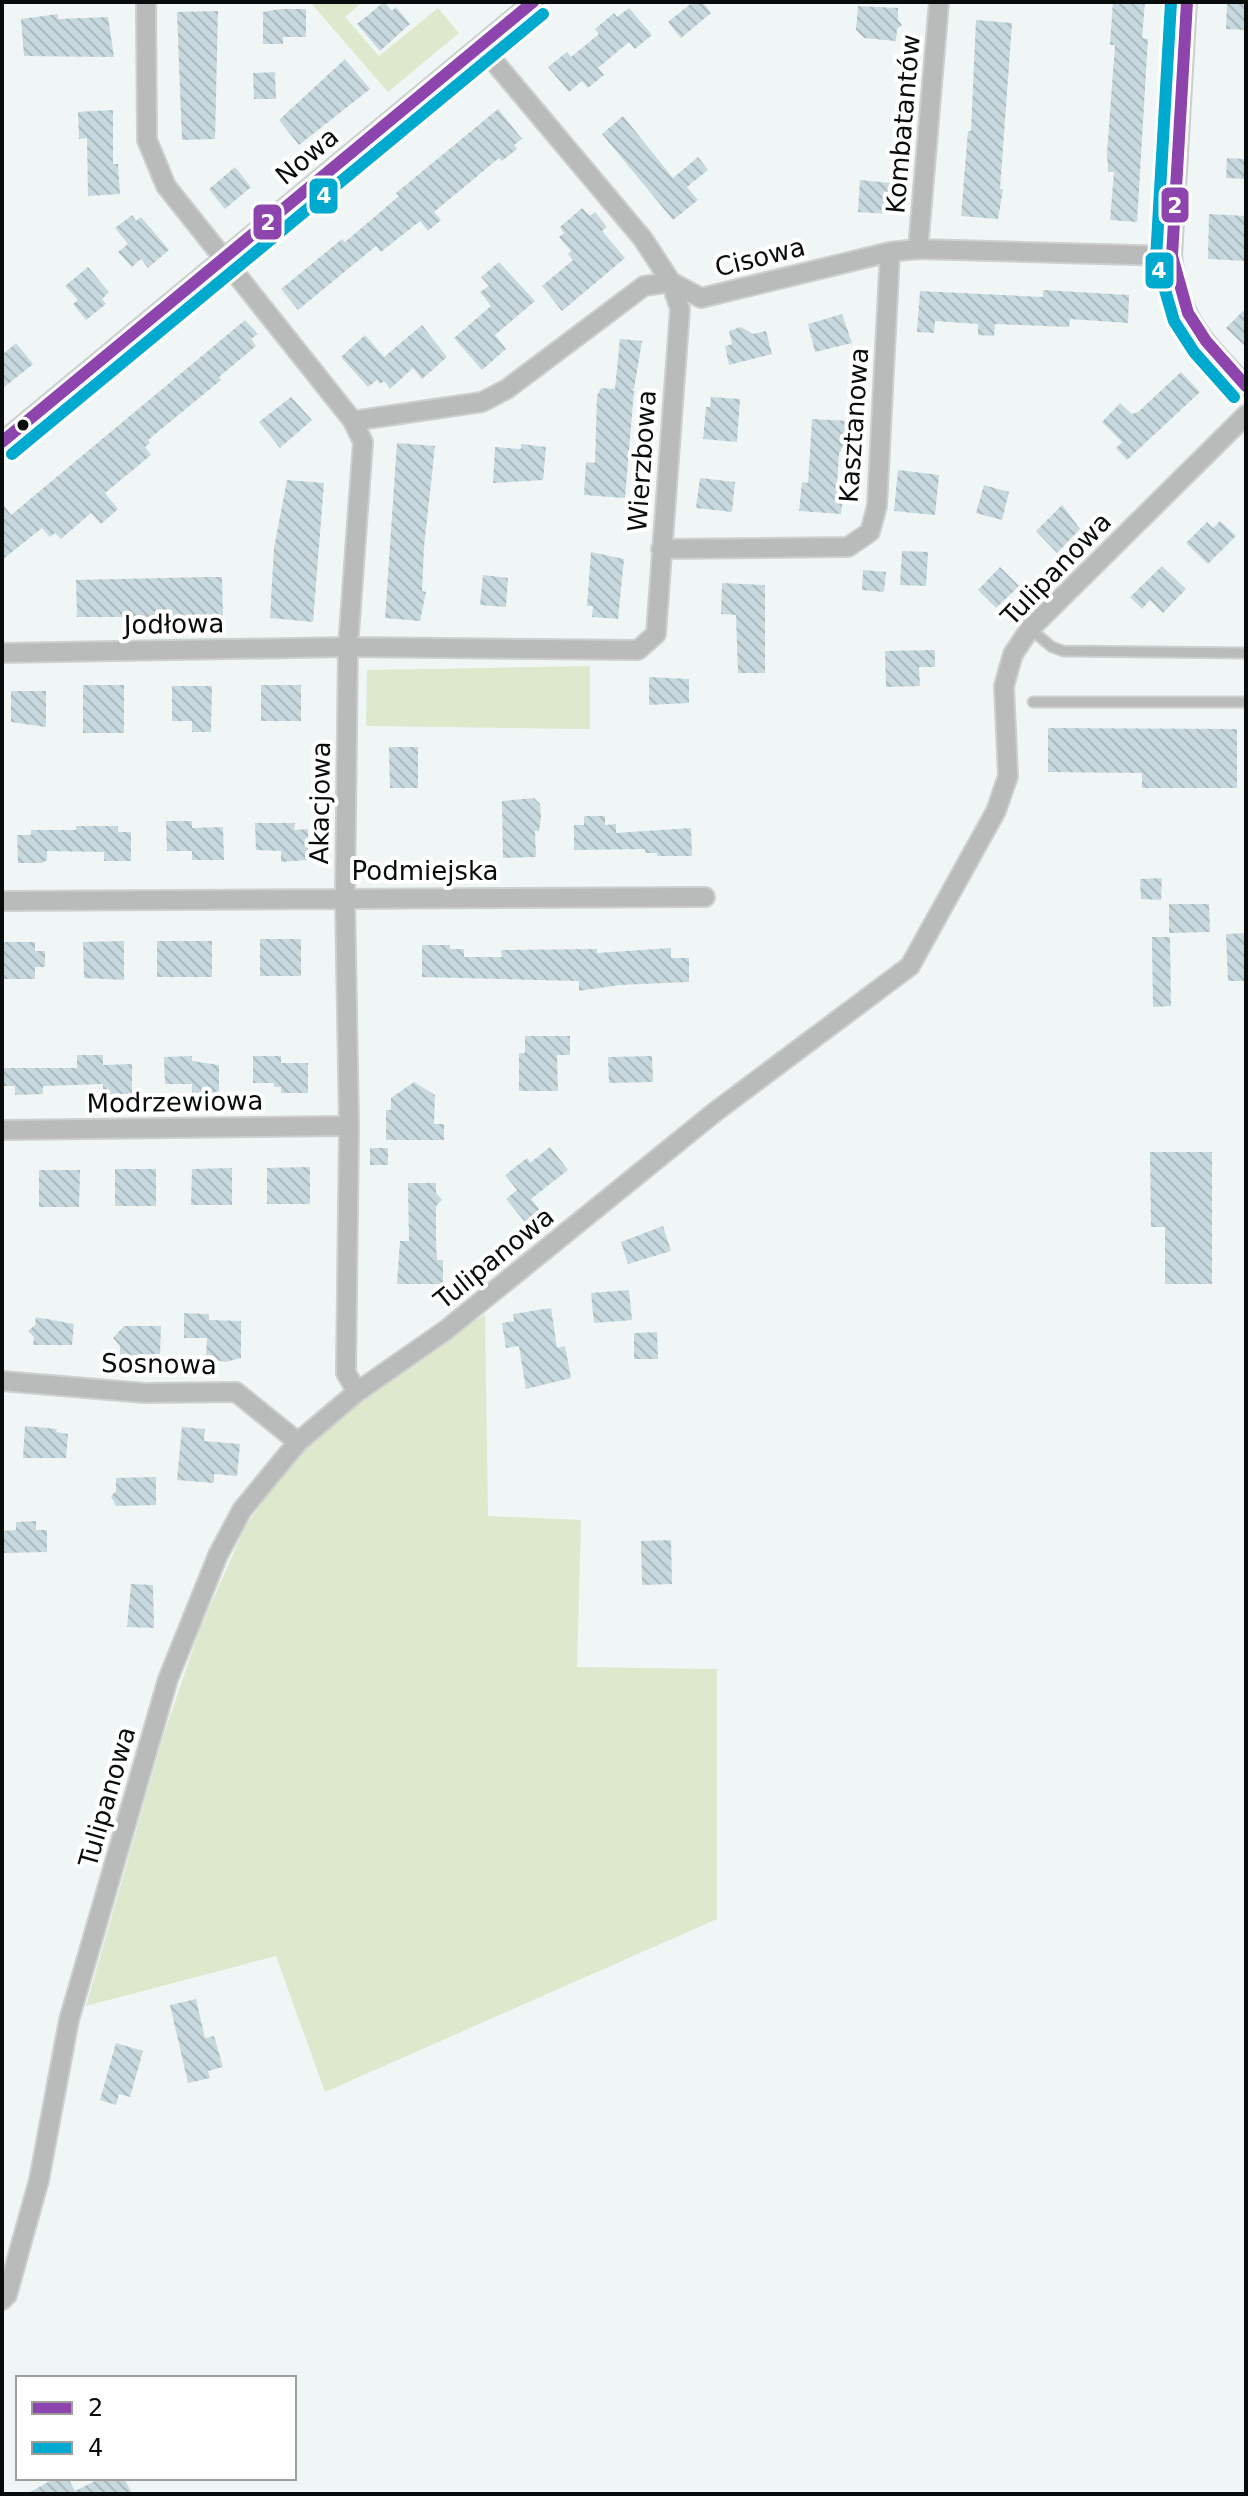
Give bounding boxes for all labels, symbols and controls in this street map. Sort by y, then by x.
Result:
street label: Kombatantów [880,33,926,215]
street label: Nowa [270,121,344,191]
line badge: 4 [308,177,339,215]
text: 4 [316,183,332,208]
line badge: 2 [1160,186,1190,224]
text: 2 [1167,193,1183,218]
line badge: 2 [252,203,283,241]
text: 2 [260,210,276,235]
street label: Cisowa [712,231,808,283]
line badge: 4 [1144,251,1175,290]
text: 4 [1151,258,1167,283]
street label: Kasztanowa [834,346,874,504]
street label: Wierzbowa [622,389,662,533]
unlabelled marker [15,417,31,433]
street label: Tulipanowa [994,506,1117,632]
street label: Jodłowa [121,608,225,640]
street label: Akacjowa [304,741,336,865]
street label: Podmiejska [351,856,499,886]
street label: Modrzewiowa [86,1085,264,1119]
street label: Tulipanowa [427,1201,560,1316]
street label: Sosnowa [101,1348,217,1380]
street label: Tulipanowa [72,1723,141,1872]
legend [16,2376,296,2480]
text: 2 [88,2394,103,2422]
text: 4 [88,2434,103,2462]

